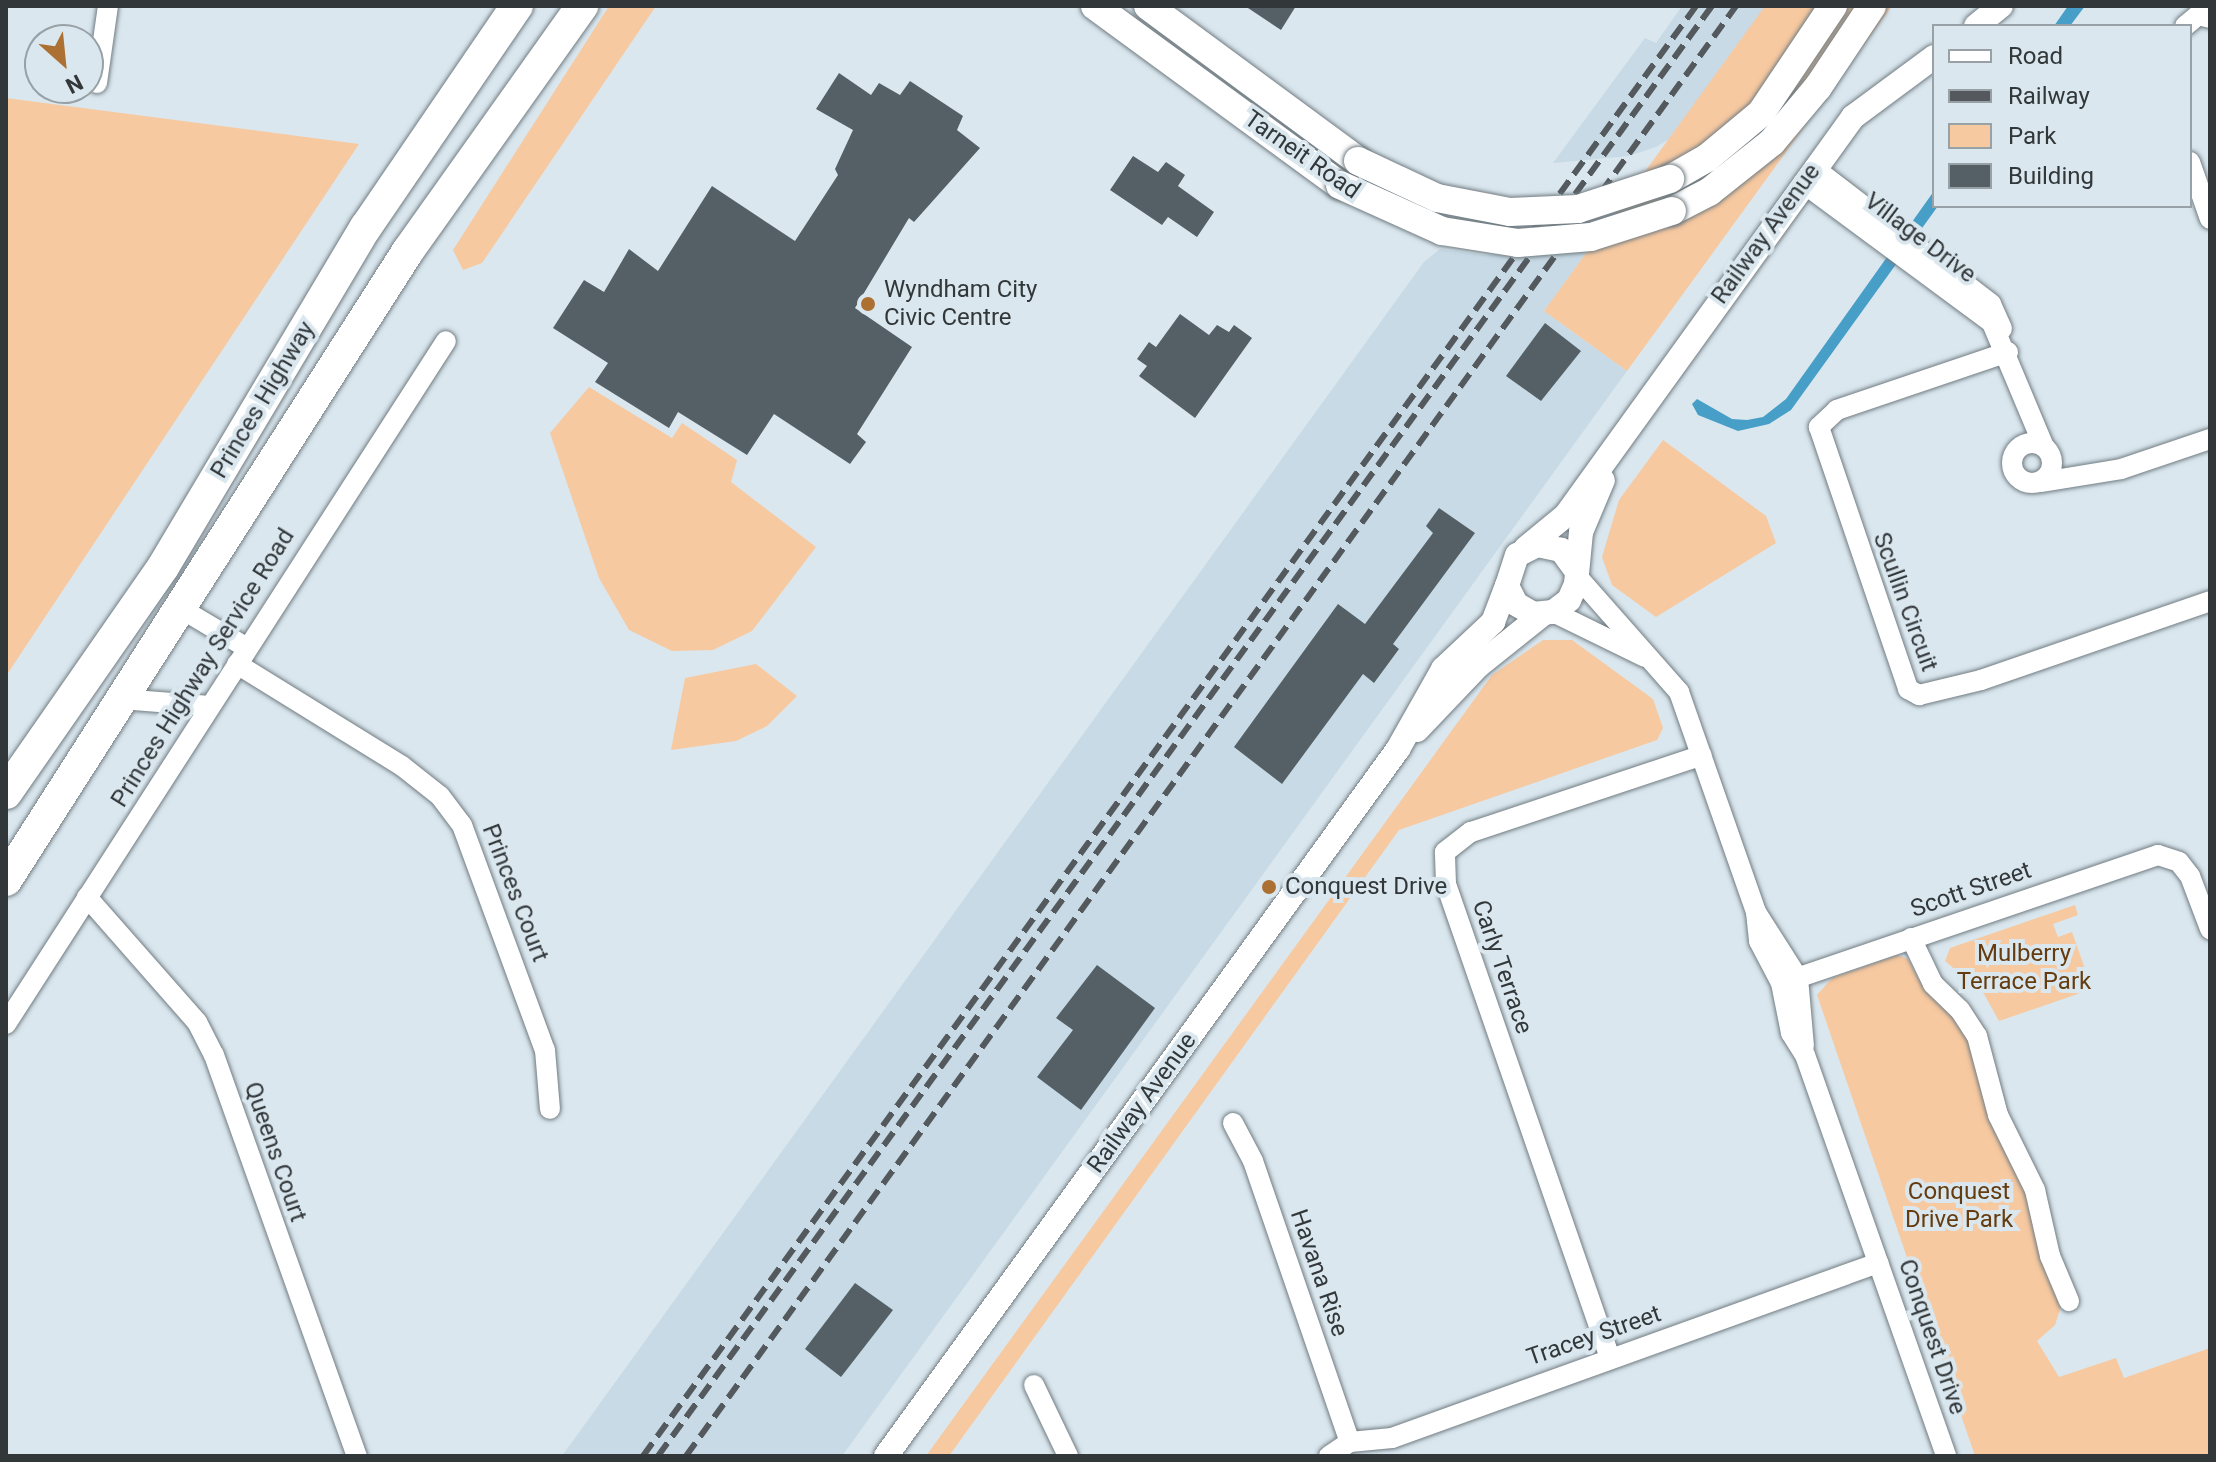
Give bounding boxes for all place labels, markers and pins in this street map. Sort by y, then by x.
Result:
place label: Wyndham City Civic Centre [884,276,1037,332]
marker: Wyndham City Civic Centre [859,295,877,313]
place label: Conquest Drive [1285,873,1447,901]
marker: Conquest Drive [1260,878,1278,896]

